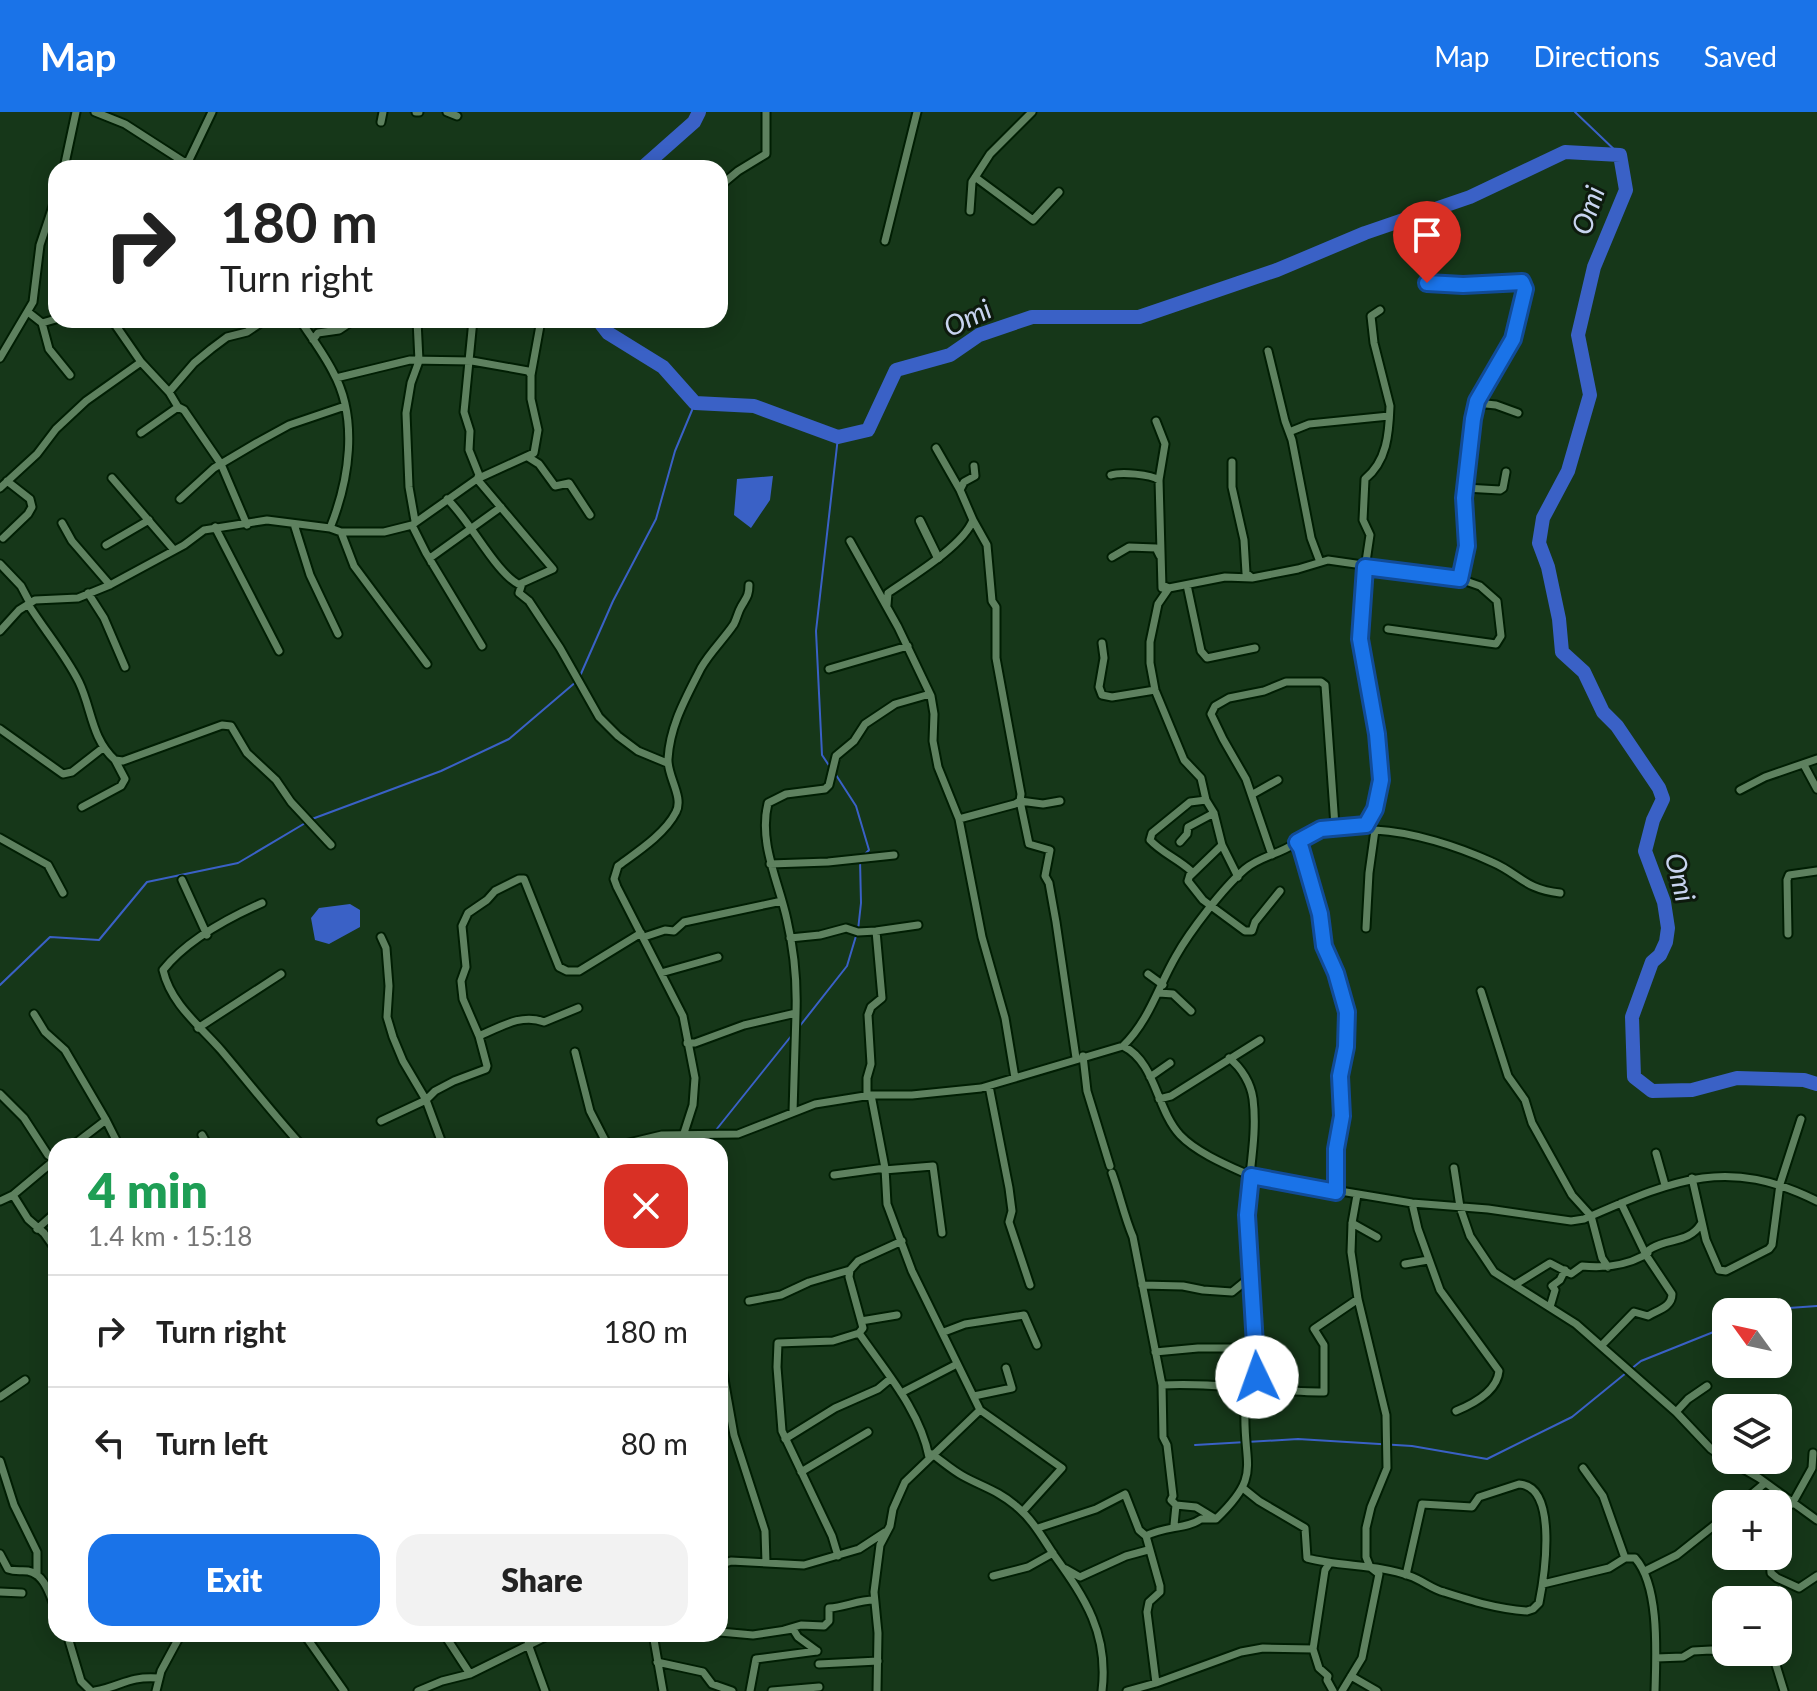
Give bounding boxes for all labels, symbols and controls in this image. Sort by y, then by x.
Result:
text: Map [40,33,116,79]
text: Map [1434,39,1489,73]
text: Directions [1533,39,1660,73]
text: Saved [1704,39,1777,73]
water label: Omi [1563,181,1611,239]
text: 180 m [220,188,378,255]
icon: right [88,192,192,296]
pin [1393,201,1461,283]
icon: arrive [1405,213,1449,257]
text: Turn right [220,256,373,300]
water label: Omi [937,291,997,343]
water label: Omi [1659,849,1704,905]
text: 4 min [88,1161,208,1218]
button: close [604,1164,688,1248]
text: 1.4 km · 15:18 [88,1220,252,1252]
north arrow [1712,1298,1792,1378]
map controls [1712,1298,1792,1666]
icon: right [88,1309,132,1353]
text: Turn right [156,1313,286,1349]
text: 180 m [603,1313,688,1349]
position arrow [1215,1335,1299,1419]
button: layers [1712,1394,1792,1474]
icon: left [88,1421,132,1465]
text: Turn left [156,1425,268,1461]
text: 80 m [621,1425,688,1461]
button: + [1712,1490,1792,1570]
button: Exit [88,1534,380,1626]
button: Share [396,1534,688,1626]
button: − [1712,1586,1792,1666]

